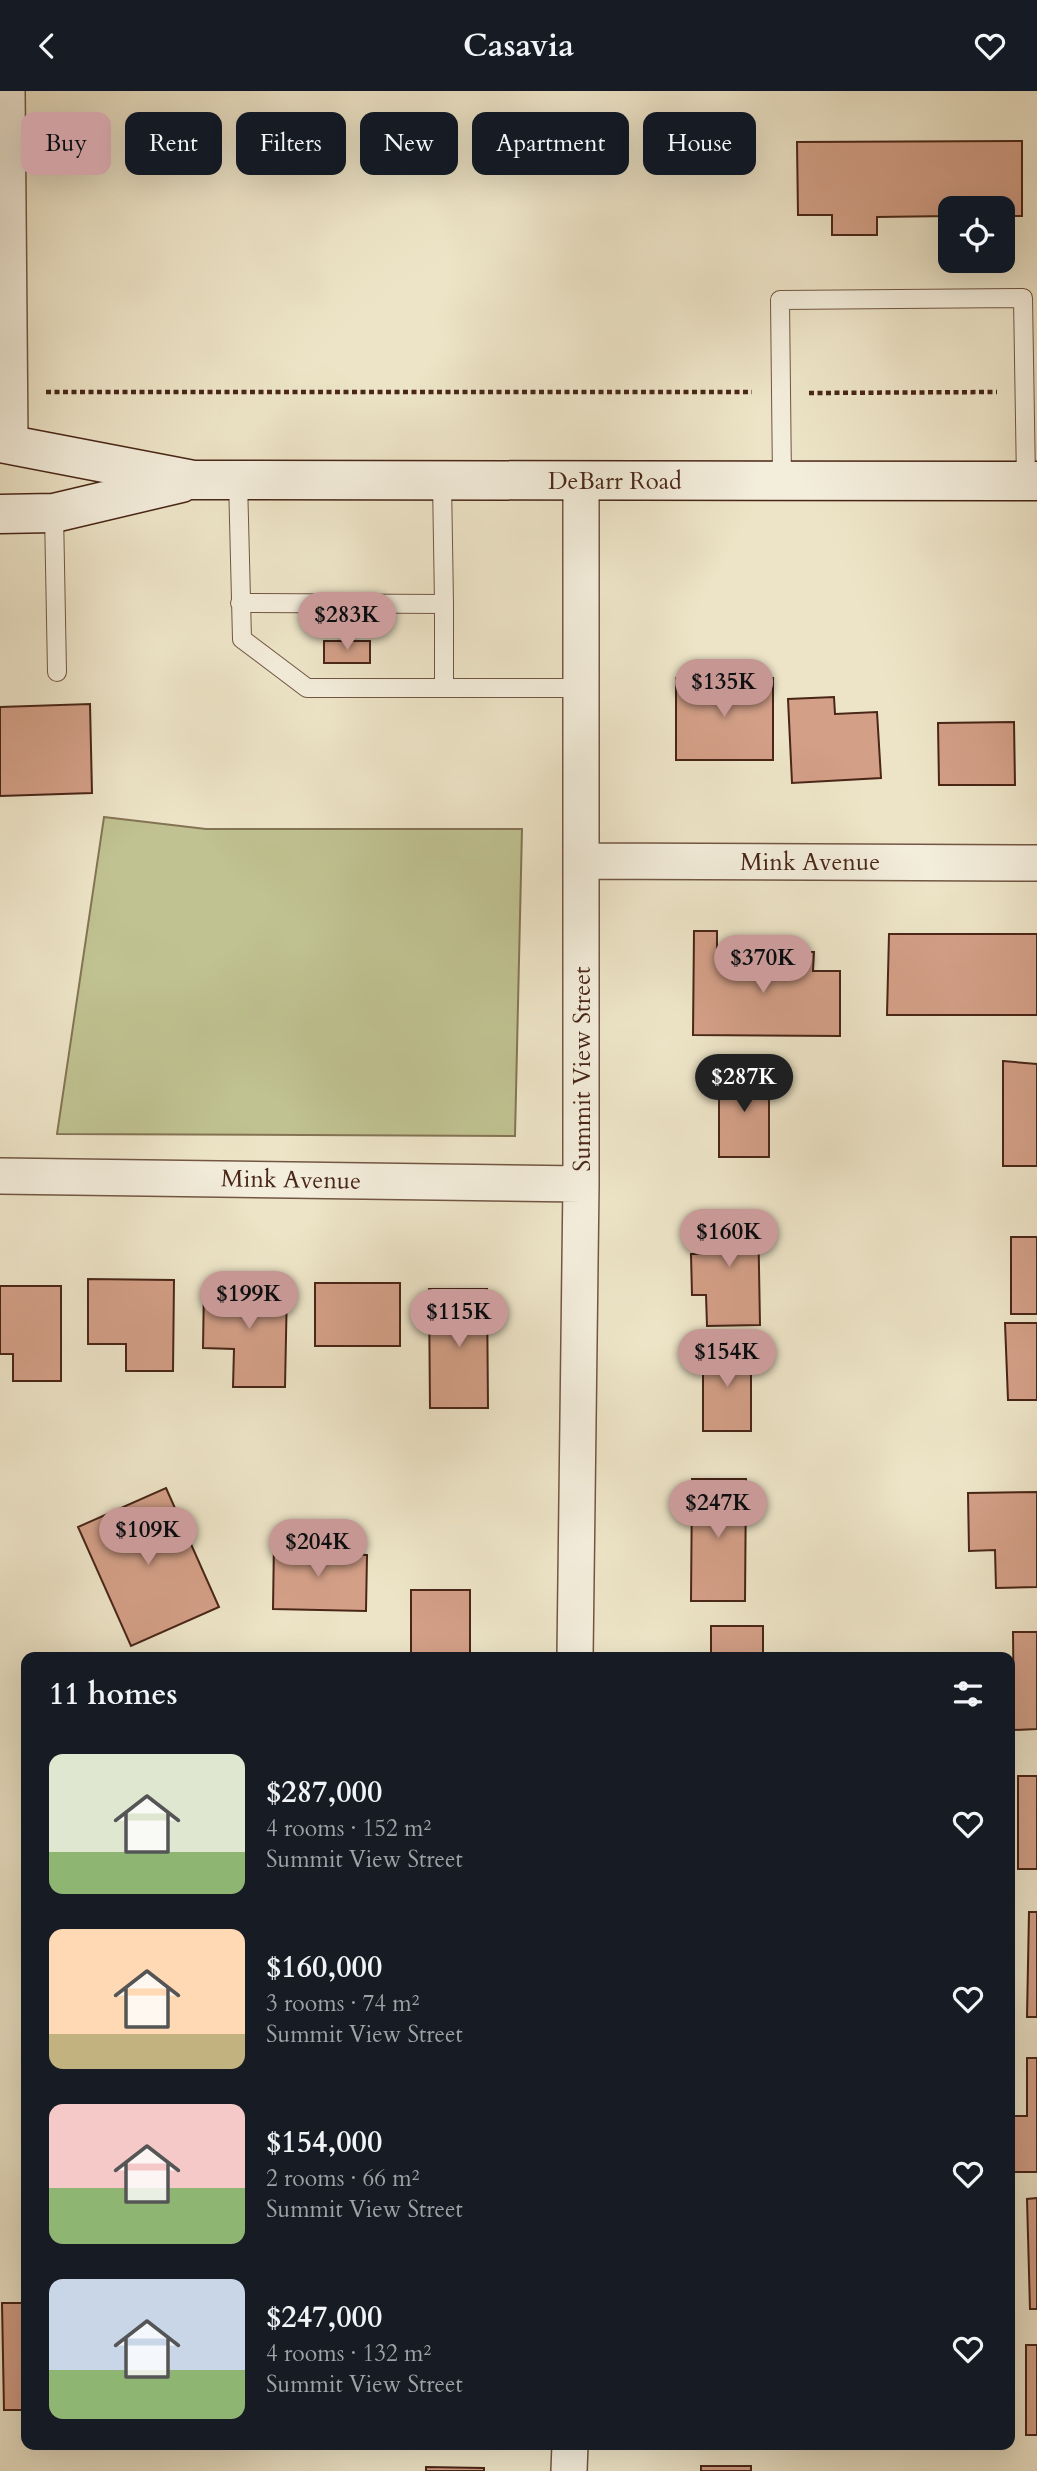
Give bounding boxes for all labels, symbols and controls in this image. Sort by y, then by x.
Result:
text: Casavia [463,24,574,68]
icon: back [28,27,66,65]
icon: heart [971,27,1009,65]
chip: Buy [21,112,111,175]
chip: Rent [125,112,222,175]
chip: Filters [236,112,346,175]
chip: New [360,112,458,175]
chip: Apartment [472,112,629,175]
chip: House [643,112,756,175]
map controls [938,196,1015,273]
button: locate [938,196,1015,273]
street label: DeBarr Road [548,465,682,498]
pin: $283K [298,593,396,652]
text: $283K [314,599,380,630]
pin: $135K [675,659,773,719]
text: $135K [691,666,757,697]
street label: Mink Avenue [740,846,880,879]
pin: $370K [714,935,812,995]
text: $370K [730,942,796,973]
street label: Summit View Street [566,966,599,1172]
pin: $287K [695,1055,793,1114]
text: $287K [711,1061,777,1092]
street label: Mink Avenue [221,1162,361,1198]
pin: $160K [680,1209,778,1269]
text: $160K [696,1216,762,1247]
pin: $199K [200,1271,298,1331]
text: $199K [216,1278,282,1309]
pin: $115K [410,1289,508,1349]
text: $115K [426,1296,492,1327]
pin: $154K [678,1329,776,1389]
text: $154K [694,1336,760,1367]
pin: $247K [669,1481,767,1540]
text: $247K [685,1487,751,1518]
pin: $109K [99,1507,197,1567]
text: $109K [115,1514,181,1545]
pin: $204K [269,1519,367,1579]
text: $204K [285,1526,351,1557]
text: 11 homes [49,1674,178,1715]
icon: filters [949,1675,987,1713]
text: $287,000 [266,1772,382,1813]
icon: home [105,1782,189,1866]
icon: heart [949,1805,987,1843]
text: 4 rooms · 152 m² [266,1813,431,1844]
text: Summit View Street [266,1844,463,1875]
text: $160,000 [266,1947,382,1988]
icon: home [105,1957,189,2041]
icon: heart [949,1980,987,2018]
text: 3 rooms · 74 m² [266,1988,419,2019]
text: Summit View Street [266,2019,463,2050]
text: $154,000 [266,2122,382,2163]
icon: home [105,2132,189,2216]
icon: heart [949,2155,987,2193]
text: 2 rooms · 66 m² [266,2163,419,2194]
text: Summit View Street [266,2194,463,2225]
text: $247,000 [266,2297,382,2338]
icon: home [105,2307,189,2391]
icon: heart [949,2330,987,2368]
text: 4 rooms · 132 m² [266,2338,431,2369]
text: Summit View Street [266,2369,463,2400]

